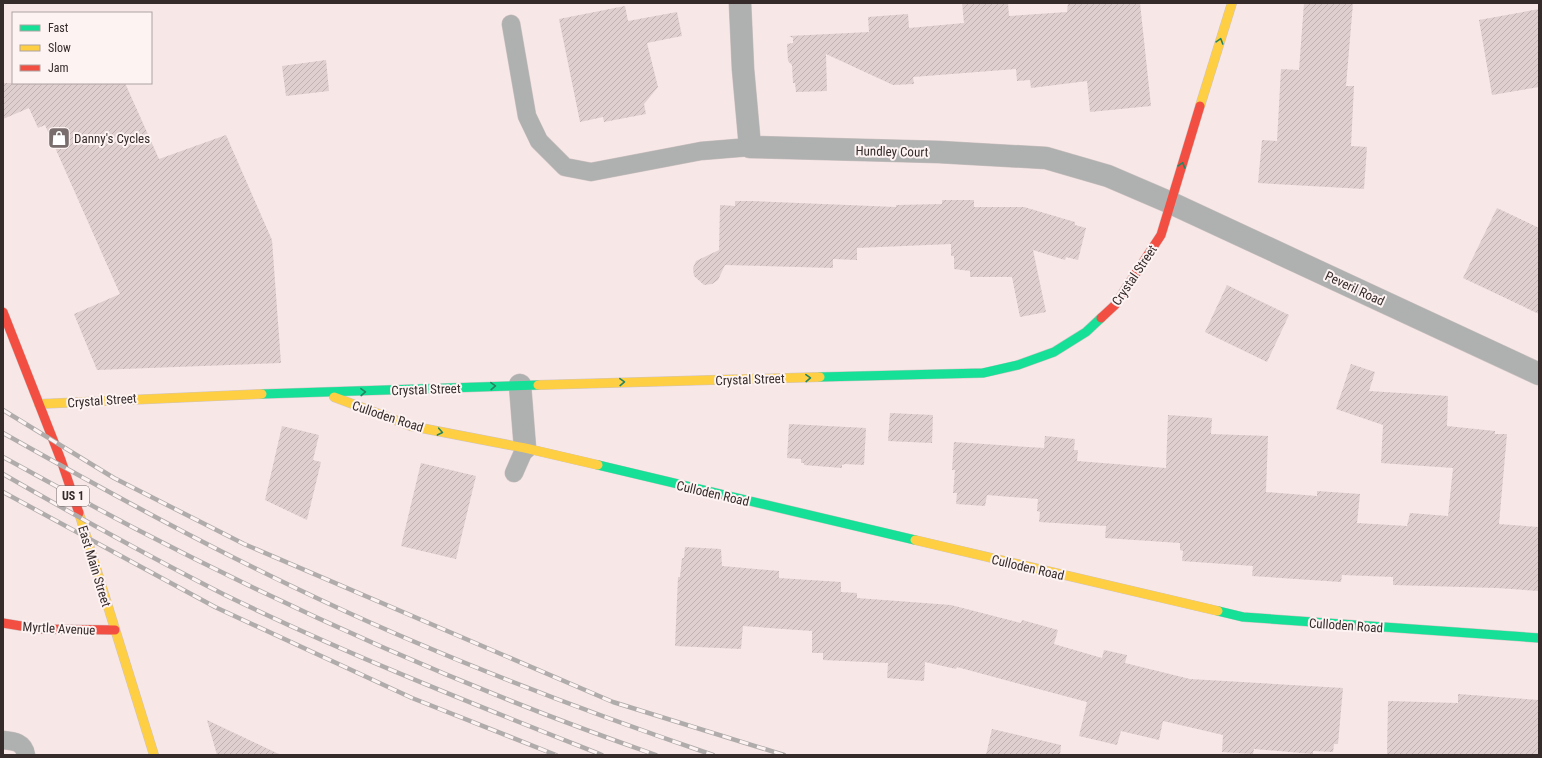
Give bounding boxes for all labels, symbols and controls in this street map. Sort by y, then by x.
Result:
legend [12,12,152,84]
text: Fast [48,21,69,35]
one-way arrow [1215,38,1224,45]
text: Slow [48,41,71,55]
text: Jam [48,61,69,75]
shop icon: Danny's Cycles [46,125,72,151]
place label: Danny's Cycles [74,131,150,146]
street label: Hundley Court [855,143,929,160]
one-way arrow [1177,162,1186,169]
street label: Crystal Street [1109,242,1160,308]
street label: Peveril Road [1323,268,1387,309]
street label: Crystal Street [715,371,785,388]
one-way arrow [805,373,811,382]
one-way arrow [619,378,625,387]
street label: Crystal Street [391,381,461,398]
one-way arrow [490,382,496,391]
one-way arrow [360,388,366,396]
street label: Crystal Street [67,391,137,410]
street label: Culloden Road [350,398,425,435]
one-way arrow [437,427,443,435]
street label: Culloden Road [675,478,751,509]
road number: US 1 [57,486,89,506]
street label: East Main Street [75,524,114,609]
street label: Culloden Road [990,552,1066,583]
street label: Culloden Road [1308,615,1383,636]
street label: Myrtle Avenue [22,619,96,638]

